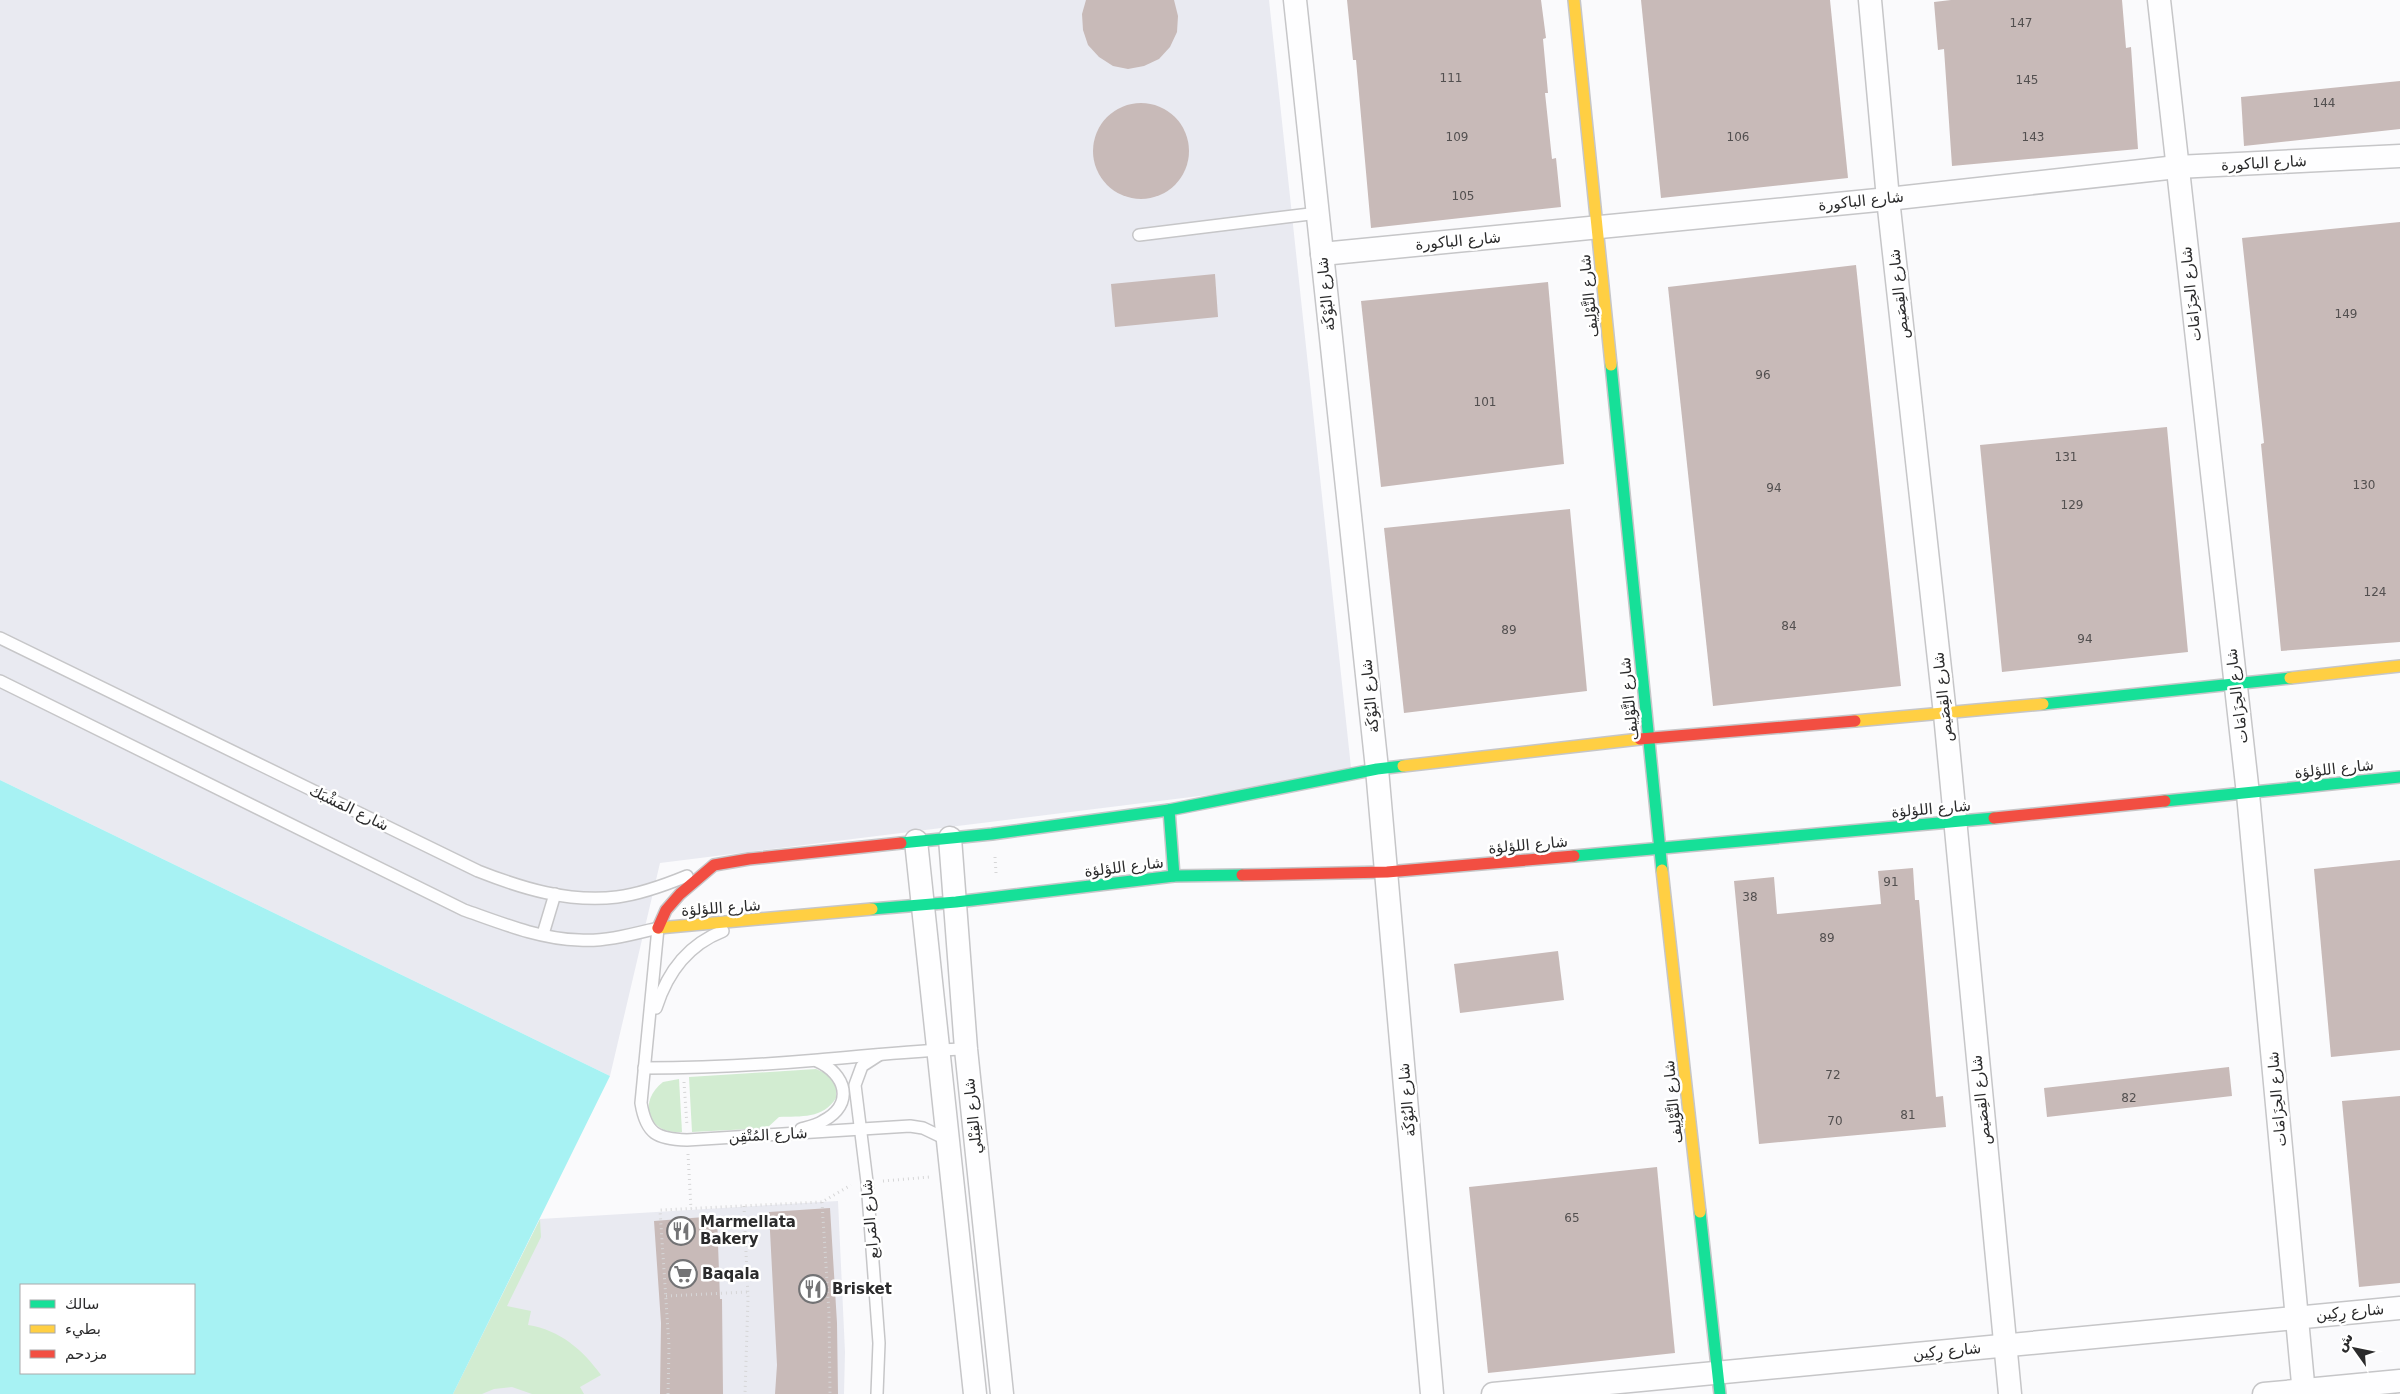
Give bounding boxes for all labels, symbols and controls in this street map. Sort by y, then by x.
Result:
house number: 147 [2010,16,2032,30]
house number: 111 [1440,71,1462,85]
house number: 145 [2016,73,2038,87]
house number: 144 [2313,96,2335,110]
house number: 109 [1446,130,1468,144]
house number: 106 [1727,130,1749,144]
house number: 143 [2022,130,2044,144]
street label: شارع الباكورة [2221,152,2307,174]
street label: شارع الباكورة [1817,188,1905,214]
house number: 105 [1452,189,1474,203]
street label: شارع الباكورة [1414,228,1502,254]
street label: شارع الحِزَامَات [2177,245,2205,343]
street label: شارع القِصَيص [1885,248,1913,340]
street label: شارع التَّوْلِيف [1576,253,1602,339]
street label: شارع البُوْكَة [1313,256,1339,332]
house number: 149 [2335,307,2357,321]
house number: 96 [1755,368,1771,382]
house number: 101 [1474,395,1496,409]
house number: 131 [2055,450,2077,464]
house number: 130 [2353,478,2375,492]
house number: 94 [1766,481,1782,495]
house number: 129 [2061,498,2083,512]
house number: 124 [2364,585,2386,599]
house number: 84 [1781,619,1797,633]
house number: 89 [1501,623,1517,637]
house number: 94 [2077,632,2093,646]
street label: شارع الحِزَامَات [2222,647,2252,745]
street label: شارع القِصَيص [1929,651,1957,743]
street label: شارع التَّوْلِيف [1616,656,1642,742]
street label: شارع البُوْكَة [1357,658,1383,734]
street label: شارع اللؤلؤة [2293,756,2375,782]
street label: شارع المَشْبَك [306,781,392,835]
street label: شارع اللؤلؤة [1891,797,1971,821]
street label: شارع اللؤلؤة [1488,833,1568,857]
street label: شارع اللؤلؤة [1083,853,1165,881]
house number: 91 [1883,875,1899,889]
house number: 38 [1742,890,1758,904]
street label: شارع اللؤلؤة [681,896,761,920]
house number: 89 [1819,931,1835,945]
street label: شارع الحِزَامَات [2264,1051,2290,1147]
street label: شارع القِصَيص [1967,1054,1995,1146]
street label: شارع التَّوْلِيف [1660,1059,1686,1145]
street label: شارع البُوْكَة [1395,1062,1419,1138]
house number: 72 [1825,1068,1841,1082]
street label: شارع القِبْلي [960,1077,987,1155]
house number: 82 [2121,1091,2137,1105]
house number: 81 [1900,1108,1916,1122]
house number: 70 [1827,1114,1843,1128]
street label: شارع المُتْقِن [728,1124,808,1146]
street label: شارع المَرابع [858,1178,882,1260]
house number: 65 [1564,1211,1580,1225]
place label: Marmellata Bakery [700,1213,796,1248]
restaurant icon: Marmellata Bakery [666,1216,696,1246]
supermarket icon: Baqala [668,1259,698,1289]
place label: Baqala [702,1265,760,1283]
restaurant icon: Brisket [798,1274,828,1304]
place label: Brisket [832,1280,892,1298]
legend [20,1284,195,1374]
text: سالك [65,1295,99,1313]
street label: شارع رِكِين [2315,1300,2385,1327]
text: بطيء [65,1320,101,1339]
north arrow [2330,1324,2380,1374]
text: ش [2332,1329,2356,1354]
street label: شارع رِكِين [1912,1339,1982,1366]
text: مزدحم [65,1345,107,1363]

